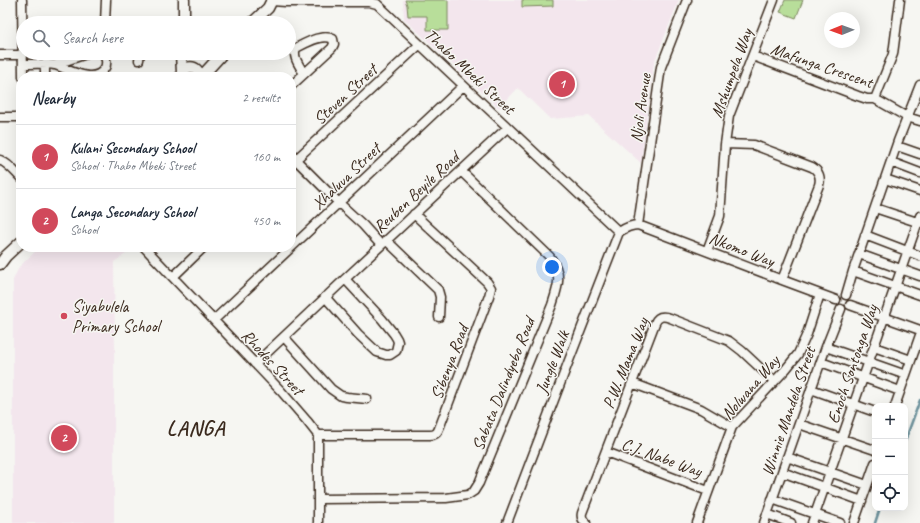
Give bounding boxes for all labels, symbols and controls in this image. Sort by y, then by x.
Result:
north arrow [824,12,860,48]
search box [16,16,296,60]
street label: Thabo Mbeki Street [420,24,521,120]
street label: Mshumpela Way [706,25,758,120]
icon: search [30,27,52,49]
text: Search here [62,29,123,48]
street label: Mafunga Crescent [768,38,878,93]
street label: Steven Street [309,58,383,129]
pin: 1 [549,69,575,99]
street label: Njoli Avenue [625,71,656,144]
text: Nearby [32,88,75,109]
text: 2 results [242,90,280,106]
street label: Xhaluva Street [308,137,387,214]
text: Kulani Secondary School [70,139,195,158]
street label: Reuben Beyile Road [369,145,466,237]
text: 1 [42,149,48,165]
text: 160 m [252,149,280,165]
text: School · Thabo Mbeki Street [70,158,195,174]
text: Langa Secondary School [70,203,195,222]
text: 2 [42,213,48,229]
text: 450 m [252,213,280,229]
text: School [70,222,98,238]
street label: Nkomo Way [706,227,779,272]
your location [542,257,562,277]
place label: Siyabulela Primary School [72,296,162,337]
street label: Enoch Sontonga Way [822,301,883,426]
marker: Siyabulela Primary School [59,311,69,321]
street label: Sabata Dalindyebo Road [467,312,541,454]
street label: P.W. Mama Way [598,314,654,412]
street label: Sibenya Road [426,320,474,402]
street label: Rhodes Street [237,325,310,401]
street label: Jungle Walk [531,326,575,398]
street label: Winnie Mandela Street [757,342,821,478]
street label: Nolwana Way [717,350,785,424]
map controls [872,403,908,511]
button: + [872,403,908,439]
district label: LANGA [167,415,226,441]
pin: 2 [51,423,77,453]
street label: C.J. Nabe Way [619,433,706,482]
button: − [872,439,908,475]
button: locate [872,475,908,511]

